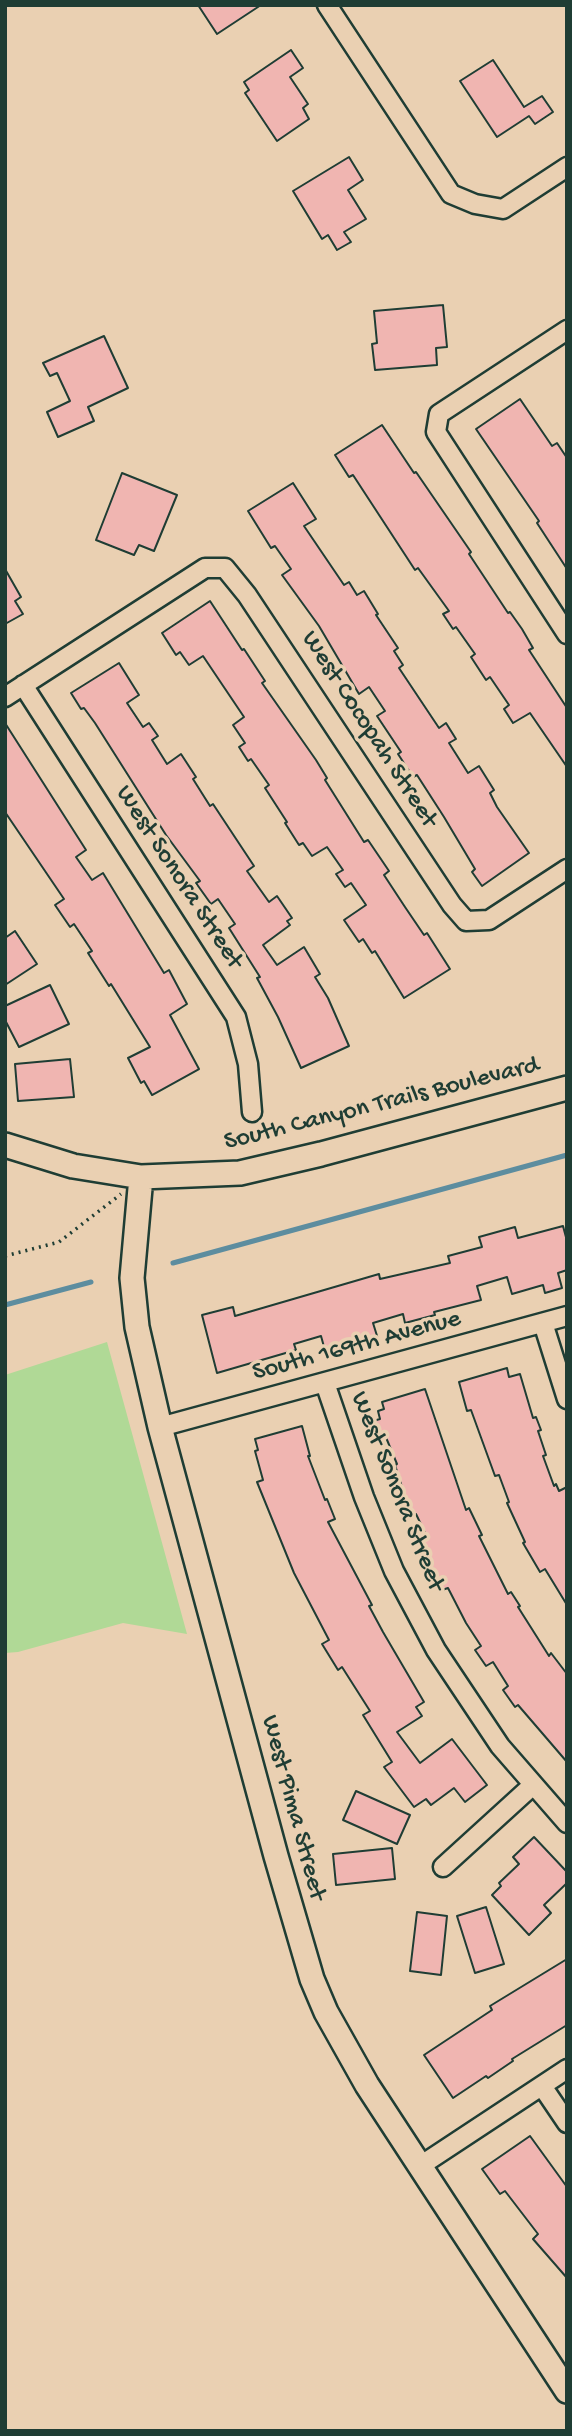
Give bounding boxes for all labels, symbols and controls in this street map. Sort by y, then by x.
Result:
street label: West Cocopah Street [293,626,443,834]
street label: West Sonora Street [107,780,249,976]
street label: South Canyon Trails Boulevard [221,1051,543,1159]
street label: South 169th Avenue [250,1304,464,1390]
street label: West Sonora Street [342,1388,450,1596]
street label: West Pima Street [252,1712,332,1904]

